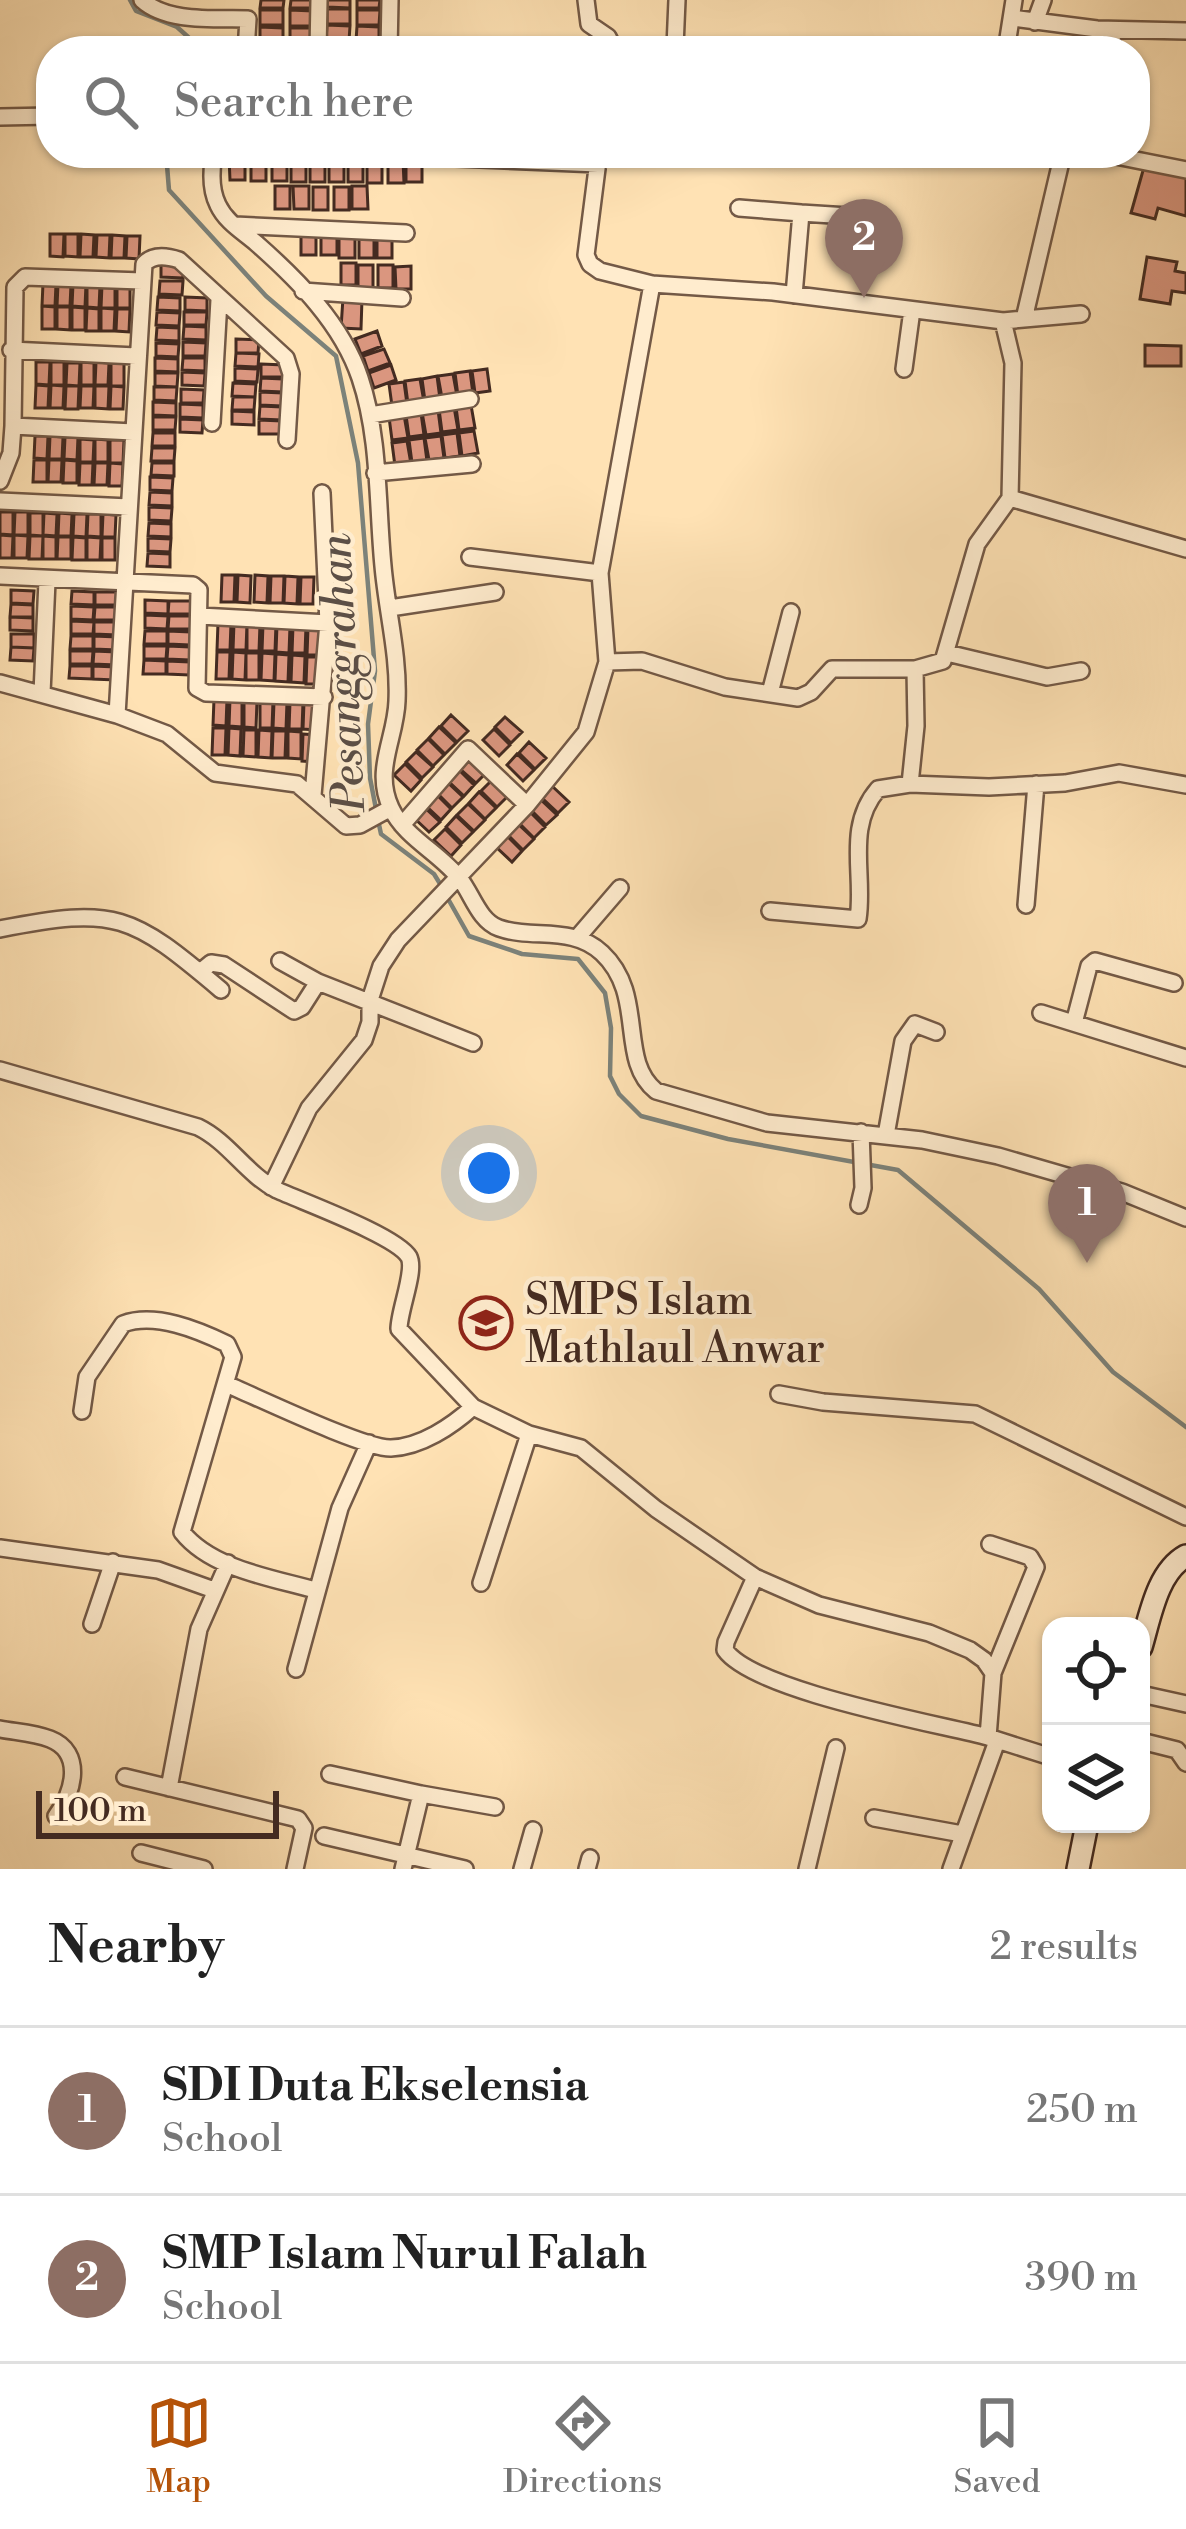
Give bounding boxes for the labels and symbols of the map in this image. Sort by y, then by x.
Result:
pin: 2 [825,199,903,298]
water label: Pesanggrahan [308,531,379,815]
your location [459,1143,519,1203]
pin: 1 [1048,1164,1126,1263]
place label: SMPS Islam Mathlaul Anwar [525,1275,825,1376]
school or university icon: SMPS Islam Mathlaul Anwar [458,1295,514,1351]
scale bar [36,1785,279,1838]

